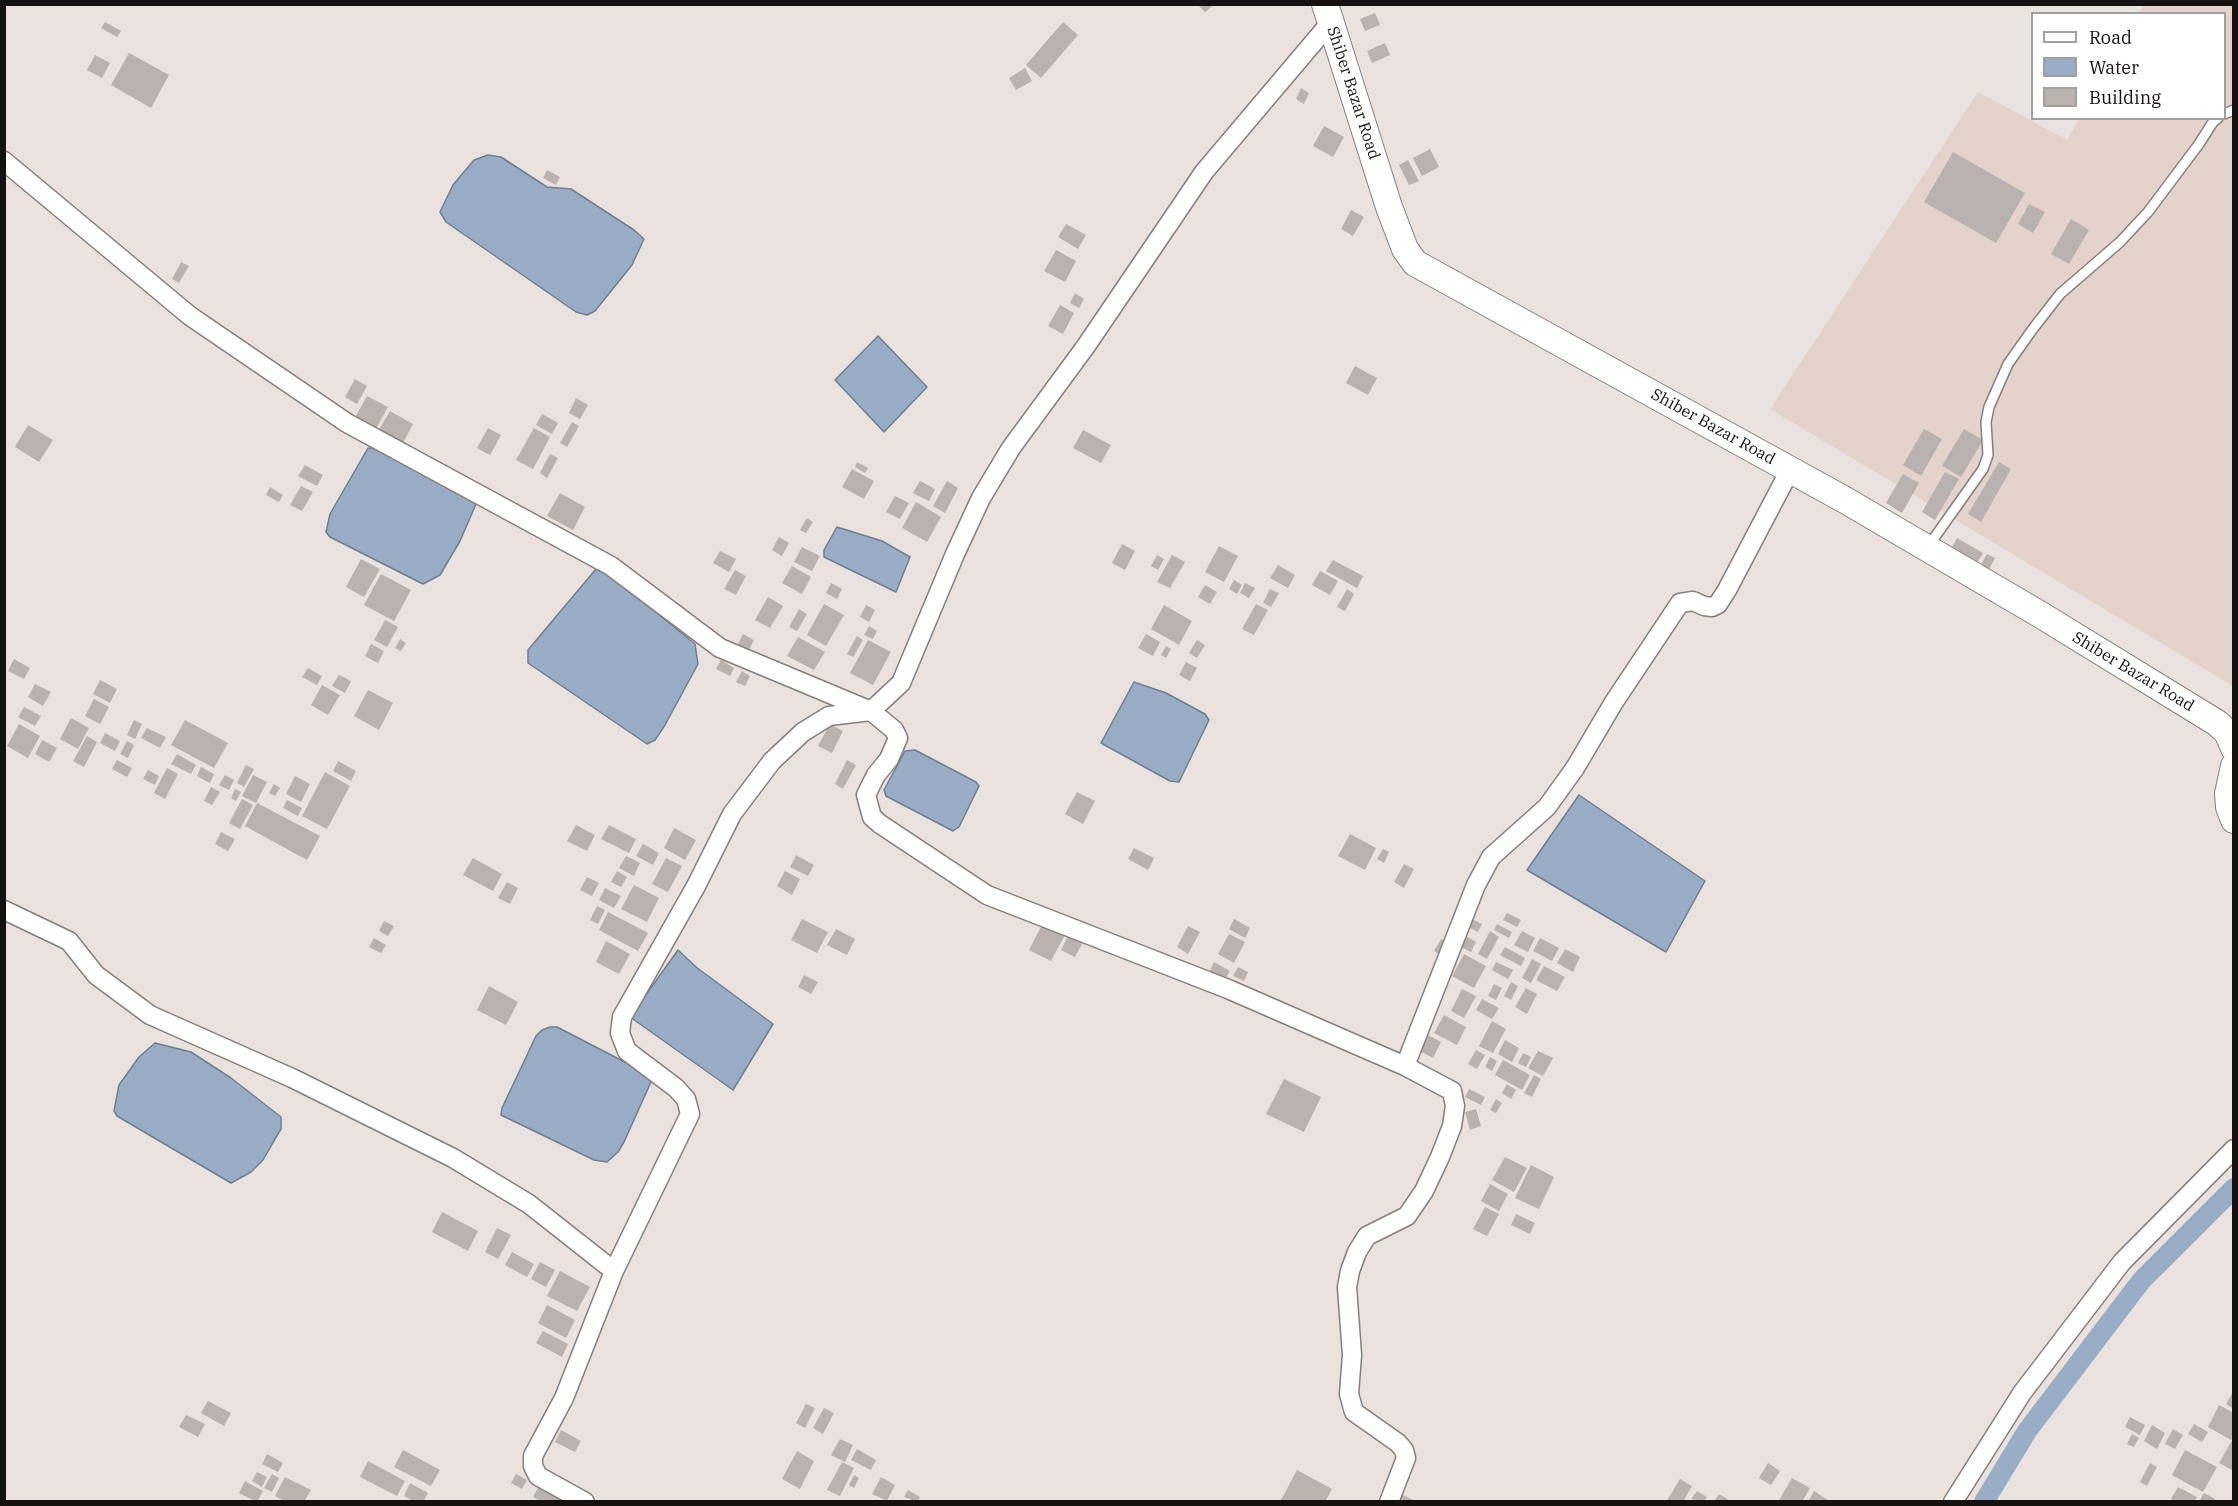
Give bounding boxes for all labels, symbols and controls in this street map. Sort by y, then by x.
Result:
legend [2031,12,2226,120]
street label: Shiber Bazar Road [1322,24,1384,162]
text: Road [2089,26,2132,49]
text: Water [2089,56,2139,79]
text: Building [2089,86,2161,109]
street label: Shiber Bazar Road [1648,385,1778,469]
street label: Shiber Bazar Road [2069,628,2197,716]

